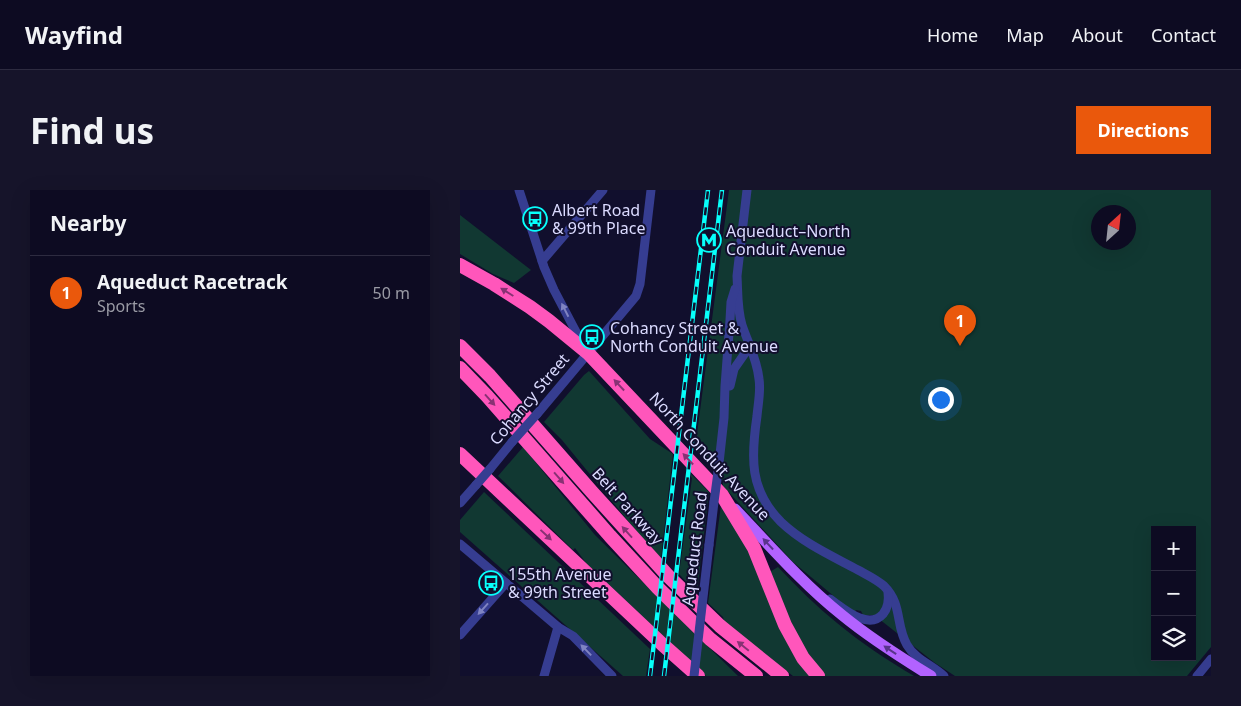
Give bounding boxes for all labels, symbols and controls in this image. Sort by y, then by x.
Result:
text: Wayfind [25,18,123,51]
text: Home [927,23,978,47]
text: Map [1006,23,1044,47]
text: About [1072,23,1123,47]
text: Contact [1151,23,1216,47]
button: Directions [1076,106,1211,154]
text: Find us [30,107,154,154]
place label: Albert Road & 99th Place [552,199,646,239]
north arrow [1091,205,1136,250]
bus stop icon: Albert Road & 99th Place [522,206,548,232]
text: Nearby [50,209,126,237]
place label: Aqueduct–North Conduit Avenue [726,220,850,260]
metro station icon: Aqueduct–North Conduit Avenue [696,227,722,253]
text: Aqueduct Racetrack [97,269,288,295]
text: 1 [61,282,71,304]
text: 50 m [373,282,410,304]
one-way arrow [500,288,514,297]
text: Sports [97,295,145,317]
one-way arrow [561,303,569,318]
pin: 1 [944,305,976,346]
place label: Cohancy Street & North Conduit Avenue [610,317,778,357]
bus stop icon: Cohancy Street & North Conduit Avenue [579,324,605,350]
street label: Cohancy Street [484,348,574,449]
one-way arrow [613,380,625,392]
street label: North Conduit Avenue [645,387,775,525]
your location [928,387,954,413]
one-way arrow [484,393,496,405]
one-way arrow [682,454,694,466]
street label: Belt Parkway [587,463,669,550]
one-way arrow [553,472,564,485]
street label: Aqueduct Road [676,491,712,607]
one-way arrow [622,526,633,539]
map controls [1151,526,1196,661]
button: + [1151,526,1196,571]
one-way arrow [540,529,552,541]
one-way arrow [762,538,774,550]
place label: 155th Avenue & 99th Street [508,563,611,603]
bus stop icon: 155th Avenue & 99th Street [478,570,504,596]
button: − [1151,571,1196,616]
one-way arrow [477,602,489,614]
button: layers [1151,616,1196,661]
one-way arrow [737,640,750,651]
one-way arrow [581,644,593,656]
one-way arrow [883,645,896,655]

